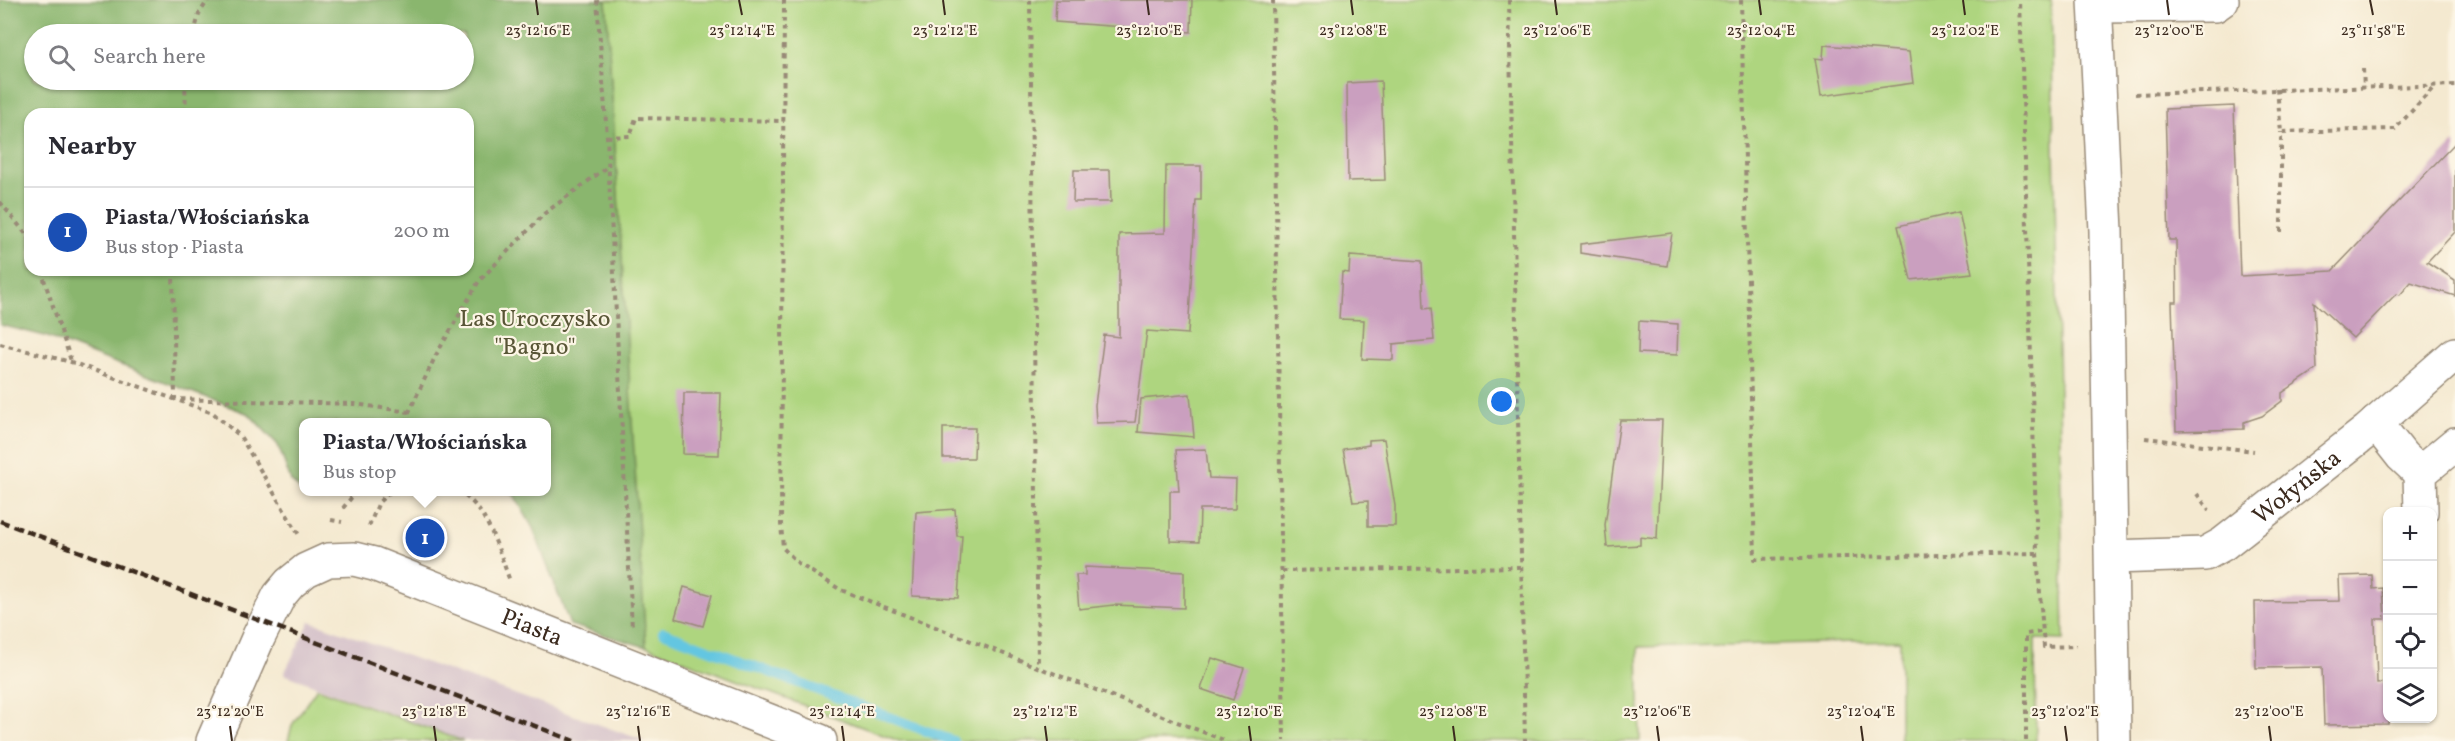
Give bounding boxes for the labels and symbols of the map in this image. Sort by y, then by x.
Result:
text: 23°12'16"E [505,21,571,42]
text: 23°12'14"E [709,21,775,42]
text: 23°12'12"E [912,21,978,42]
text: 23°12'10"E [1116,21,1182,42]
text: 23°12'08"E [1319,21,1387,42]
text: 23°12'06"E [1523,21,1591,42]
text: 23°12'04"E [1727,21,1795,42]
text: 23°12'02"E [1931,21,1999,42]
text: 23°12'00"E [2134,21,2204,42]
text: 23°11'58"E [2341,21,2405,42]
park label: Las Uroczysko "Bagno" [460,303,610,365]
your location [1487,387,1516,416]
street label: Wołyńska [2246,442,2349,534]
pin: 1 [406,516,444,560]
street label: Piasta [496,601,567,656]
text: 23°12'20"E [196,702,264,723]
text: 23°12'18"E [401,702,467,723]
text: 23°12'16"E [605,702,671,723]
text: 23°12'14"E [809,702,875,723]
text: 23°12'12"E [1012,702,1078,723]
text: 23°12'10"E [1216,702,1282,723]
text: 23°12'08"E [1419,702,1487,723]
text: 23°12'06"E [1623,702,1691,723]
text: 23°12'04"E [1827,702,1895,723]
text: 23°12'02"E [2031,702,2099,723]
text: 23°12'00"E [2234,702,2304,723]

